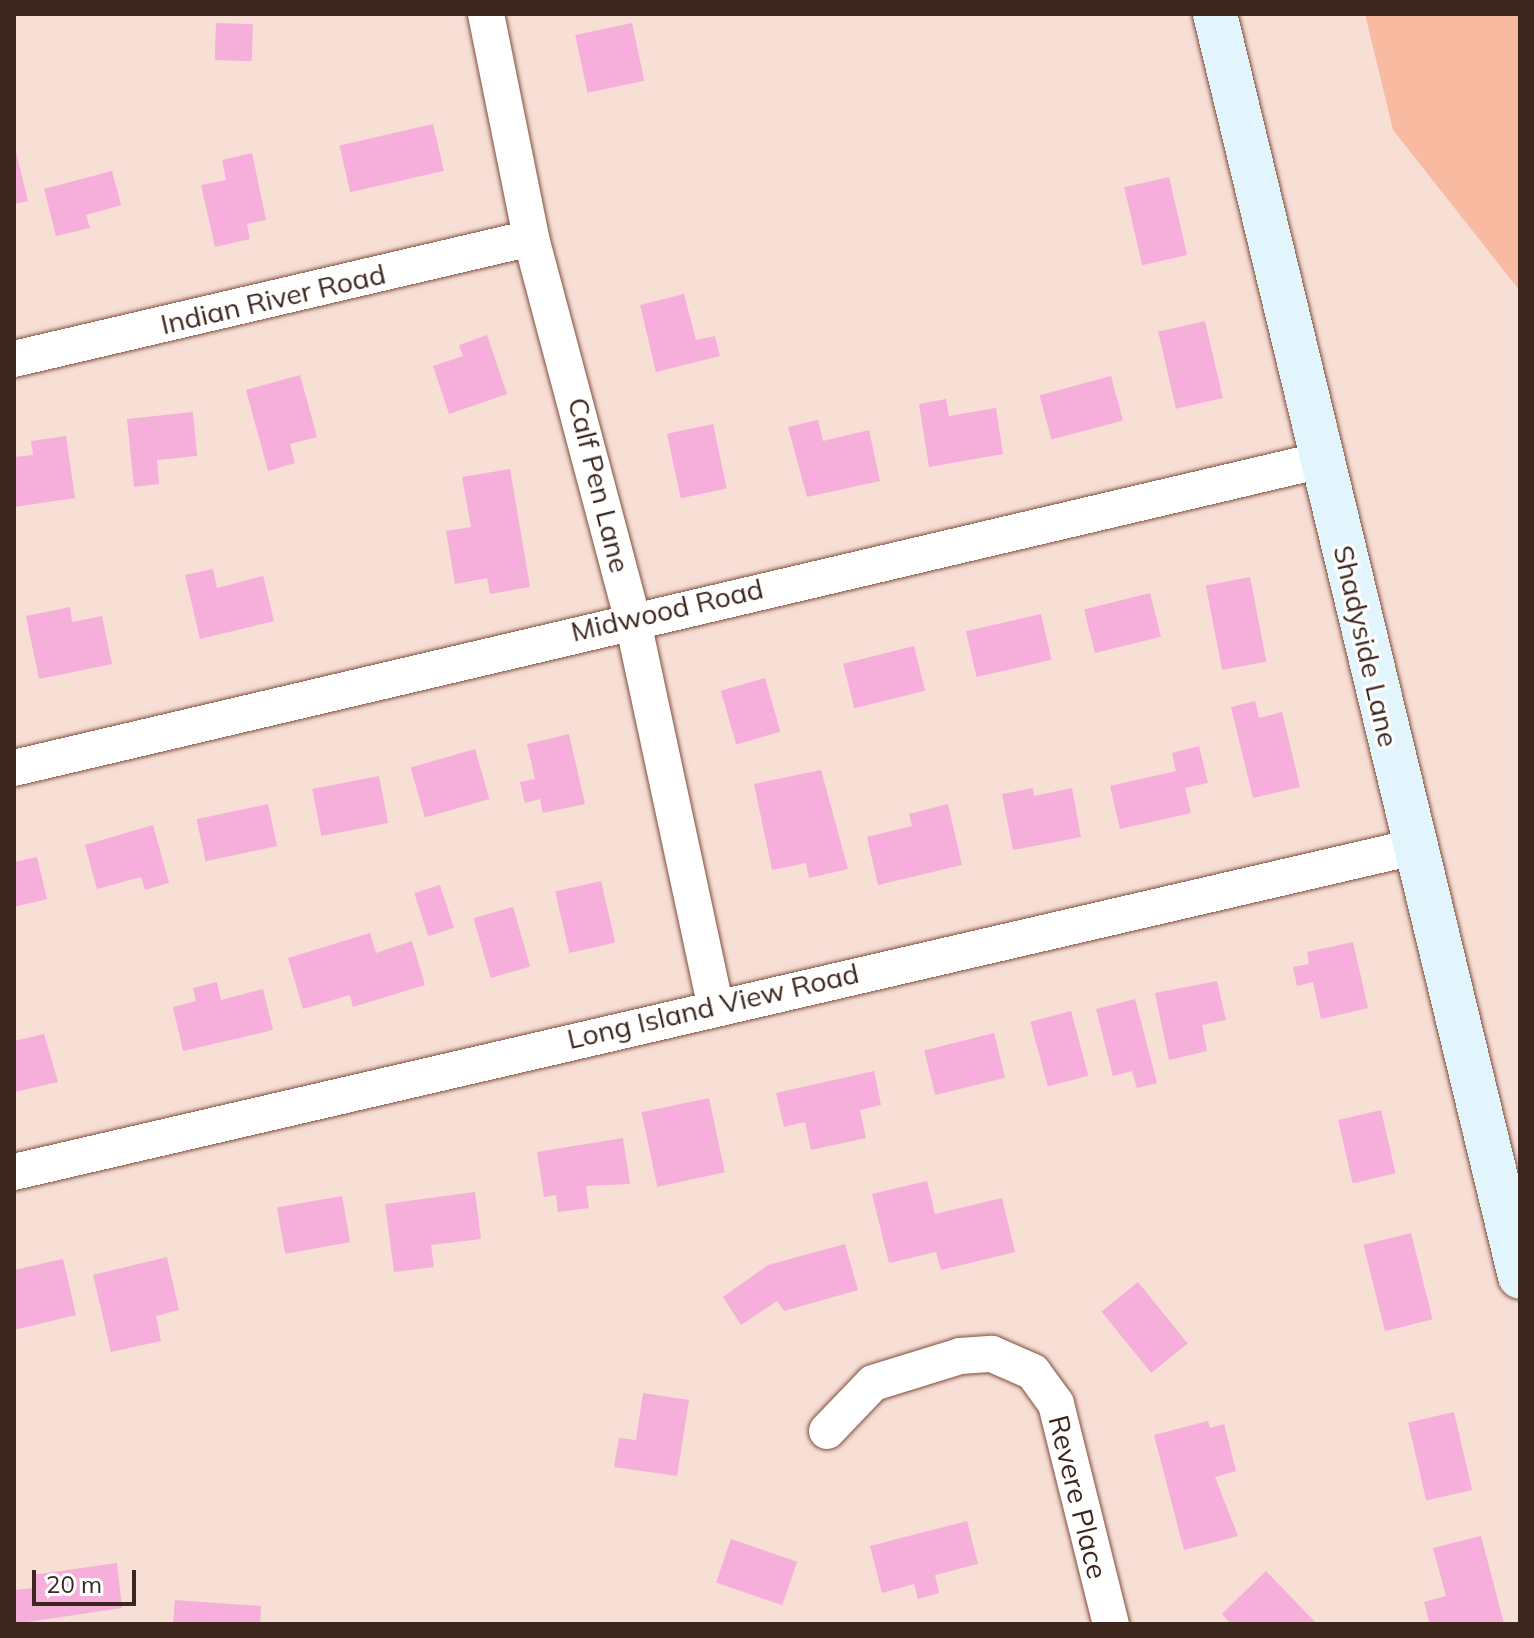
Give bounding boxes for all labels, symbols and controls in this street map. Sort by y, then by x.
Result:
street label: Indian River Road [157,257,389,341]
street label: Calf Pen Lane [561,394,637,576]
street label: Shadyside Lane [1327,542,1405,750]
street label: Midwood Road [568,572,766,648]
street label: Long Island View Road [564,956,862,1056]
street label: Revere Place [1041,1412,1115,1582]
scale bar [36,1554,140,1604]
text: 20 m [46,1569,102,1599]

